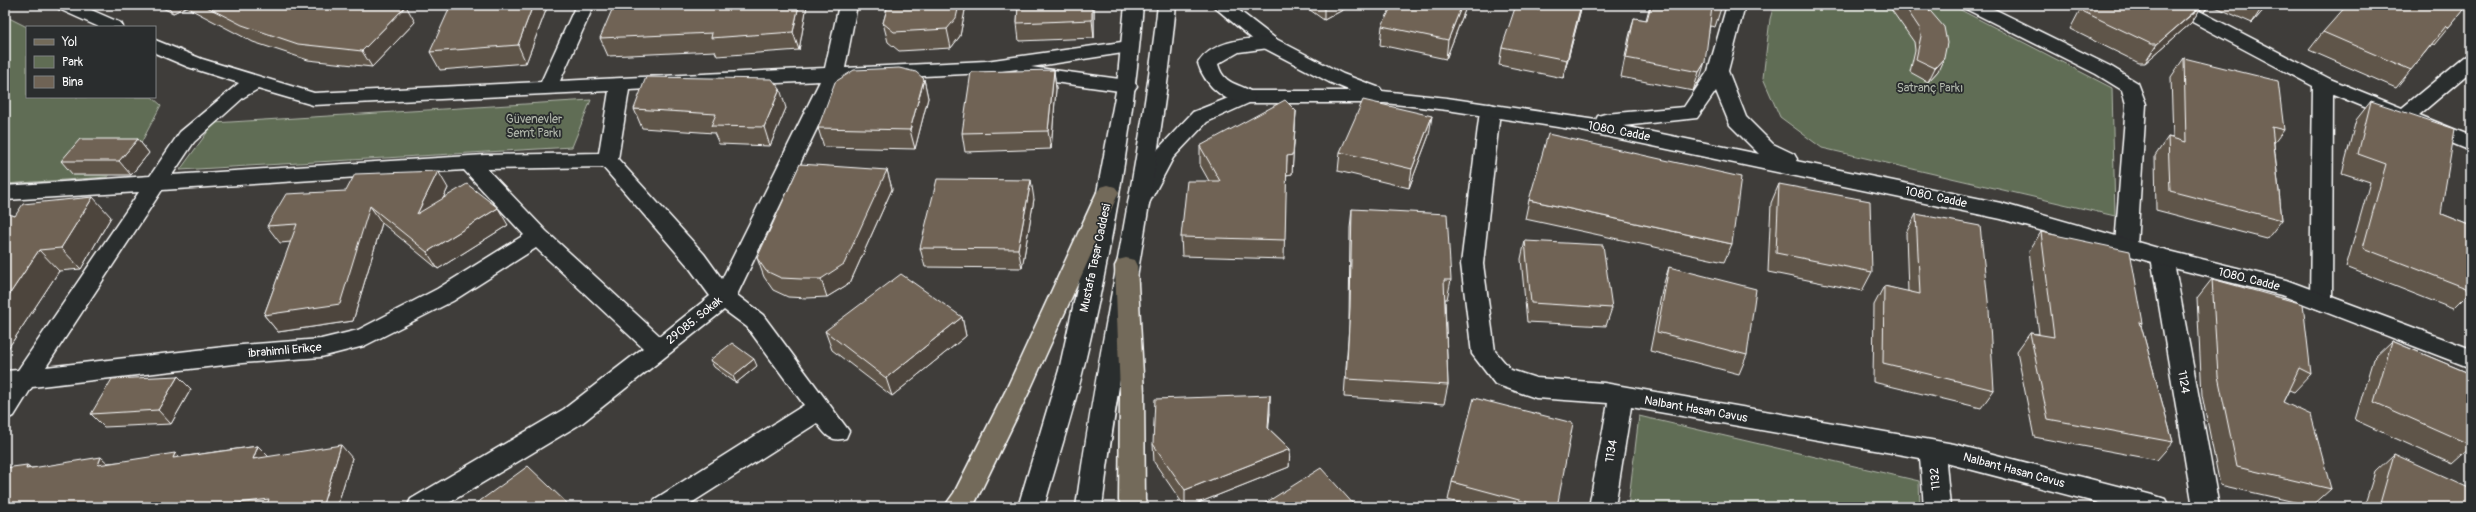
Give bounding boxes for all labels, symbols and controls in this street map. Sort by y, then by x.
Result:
legend [26,26,156,98]
text: Yol [61,35,77,50]
text: Park [62,55,83,70]
text: Bina [62,75,84,90]
park label: Satranç Parkı [1897,81,1963,96]
park label: Güvenevler Semt Parkı [506,112,563,141]
street label: 1080. Cadde [1586,118,1651,145]
street label: 1080. Cadde [1903,184,1968,211]
street label: Mustafa Taşar Caddesi [1077,202,1114,314]
street label: 1080. Cadde [2216,265,2281,294]
street label: 29085. Sokak [663,293,725,348]
street label: ibrahimli Erikçe [248,340,322,361]
street label: 1124 [2174,369,2193,395]
street label: Nalbant Hasan Cavus [1643,393,1749,426]
street label: 1134 [1602,438,1621,464]
street label: Nalbant Hasan Cavus [1961,450,2067,491]
street label: 1132 [1927,467,1944,491]

